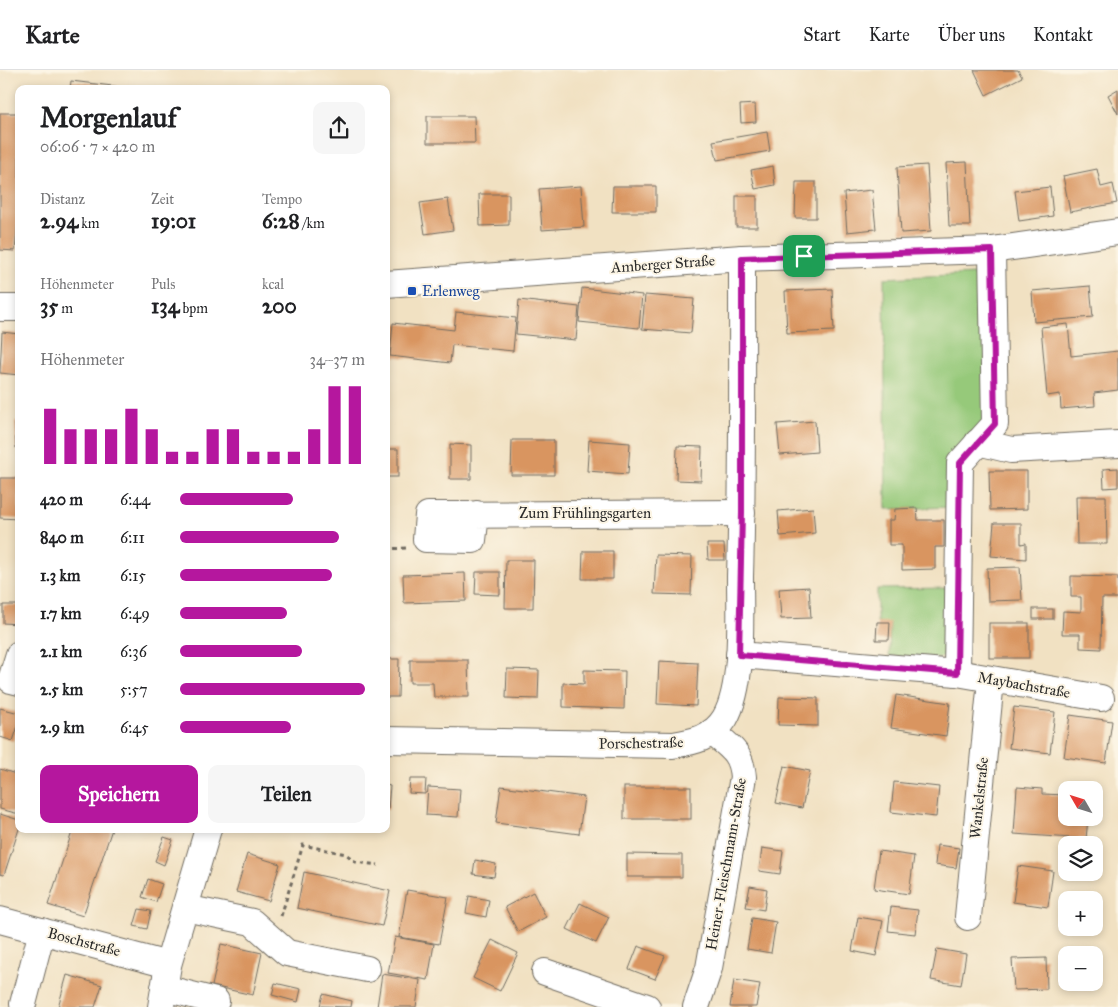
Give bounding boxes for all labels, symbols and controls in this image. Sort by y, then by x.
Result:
text: Karte [25,20,80,50]
text: Start [803,24,841,46]
text: Karte [869,24,910,46]
text: Über uns [938,24,1005,46]
text: Kontakt [1033,24,1093,46]
text: Morgenlauf [40,100,177,135]
button: share [313,102,365,154]
text: 06:06 · 7 × 420 m [40,137,155,156]
text: Distanz [40,191,85,208]
text: Zeit [151,191,174,208]
text: Tempo [262,191,302,208]
text: 2.94 [40,208,78,234]
text: 19:01 [151,208,196,234]
text: 6:28 [262,208,300,234]
text: km [78,215,99,232]
text: /km [300,215,325,232]
pin [783,235,825,277]
icon: arrive [790,242,818,270]
street label: Amberger Straße [610,251,715,277]
text: Höhenmeter [40,276,114,293]
text: Puls [151,276,175,293]
text: kcal [262,276,284,293]
place label: Erlenweg [422,282,480,300]
marker: Erlenweg [406,285,418,297]
text: 35 [40,293,58,319]
text: 134 [151,293,179,319]
text: 200 [262,293,297,319]
text: m [58,300,73,317]
text: bpm [179,300,208,317]
text: Höhenmeter [40,350,124,369]
text: 34–37 m [309,350,365,369]
text: 420 m [40,490,83,509]
text: 6:44 [120,490,150,509]
street label: Zum Frühlingsgarten [519,504,651,522]
text: 840 m [40,528,84,547]
text: 6:11 [120,528,145,547]
text: 1.3 km [40,566,80,585]
text: 6:15 [120,566,146,585]
text: 1.7 km [40,604,82,623]
text: 6:49 [120,604,150,623]
text: 2.1 km [40,642,82,661]
text: 6:36 [120,642,147,661]
street label: Maybachstraße [976,668,1072,702]
text: 2.5 km [40,680,83,699]
text: 5:57 [120,680,147,699]
text: 2.9 km [40,718,84,737]
text: 6:45 [120,718,149,737]
street label: Porschestraße [599,733,683,753]
street label: Wankelstraße [966,756,992,840]
button: Speichern [40,765,198,823]
button: Teilen [208,765,365,823]
street label: Heiner-Fleischmann-Straße [702,776,750,952]
north arrow [1058,781,1102,826]
map controls [1058,781,1103,991]
button: layers [1058,836,1103,881]
button: + [1058,891,1103,936]
street label: Boschstraße [46,924,122,960]
button: − [1058,946,1103,991]

